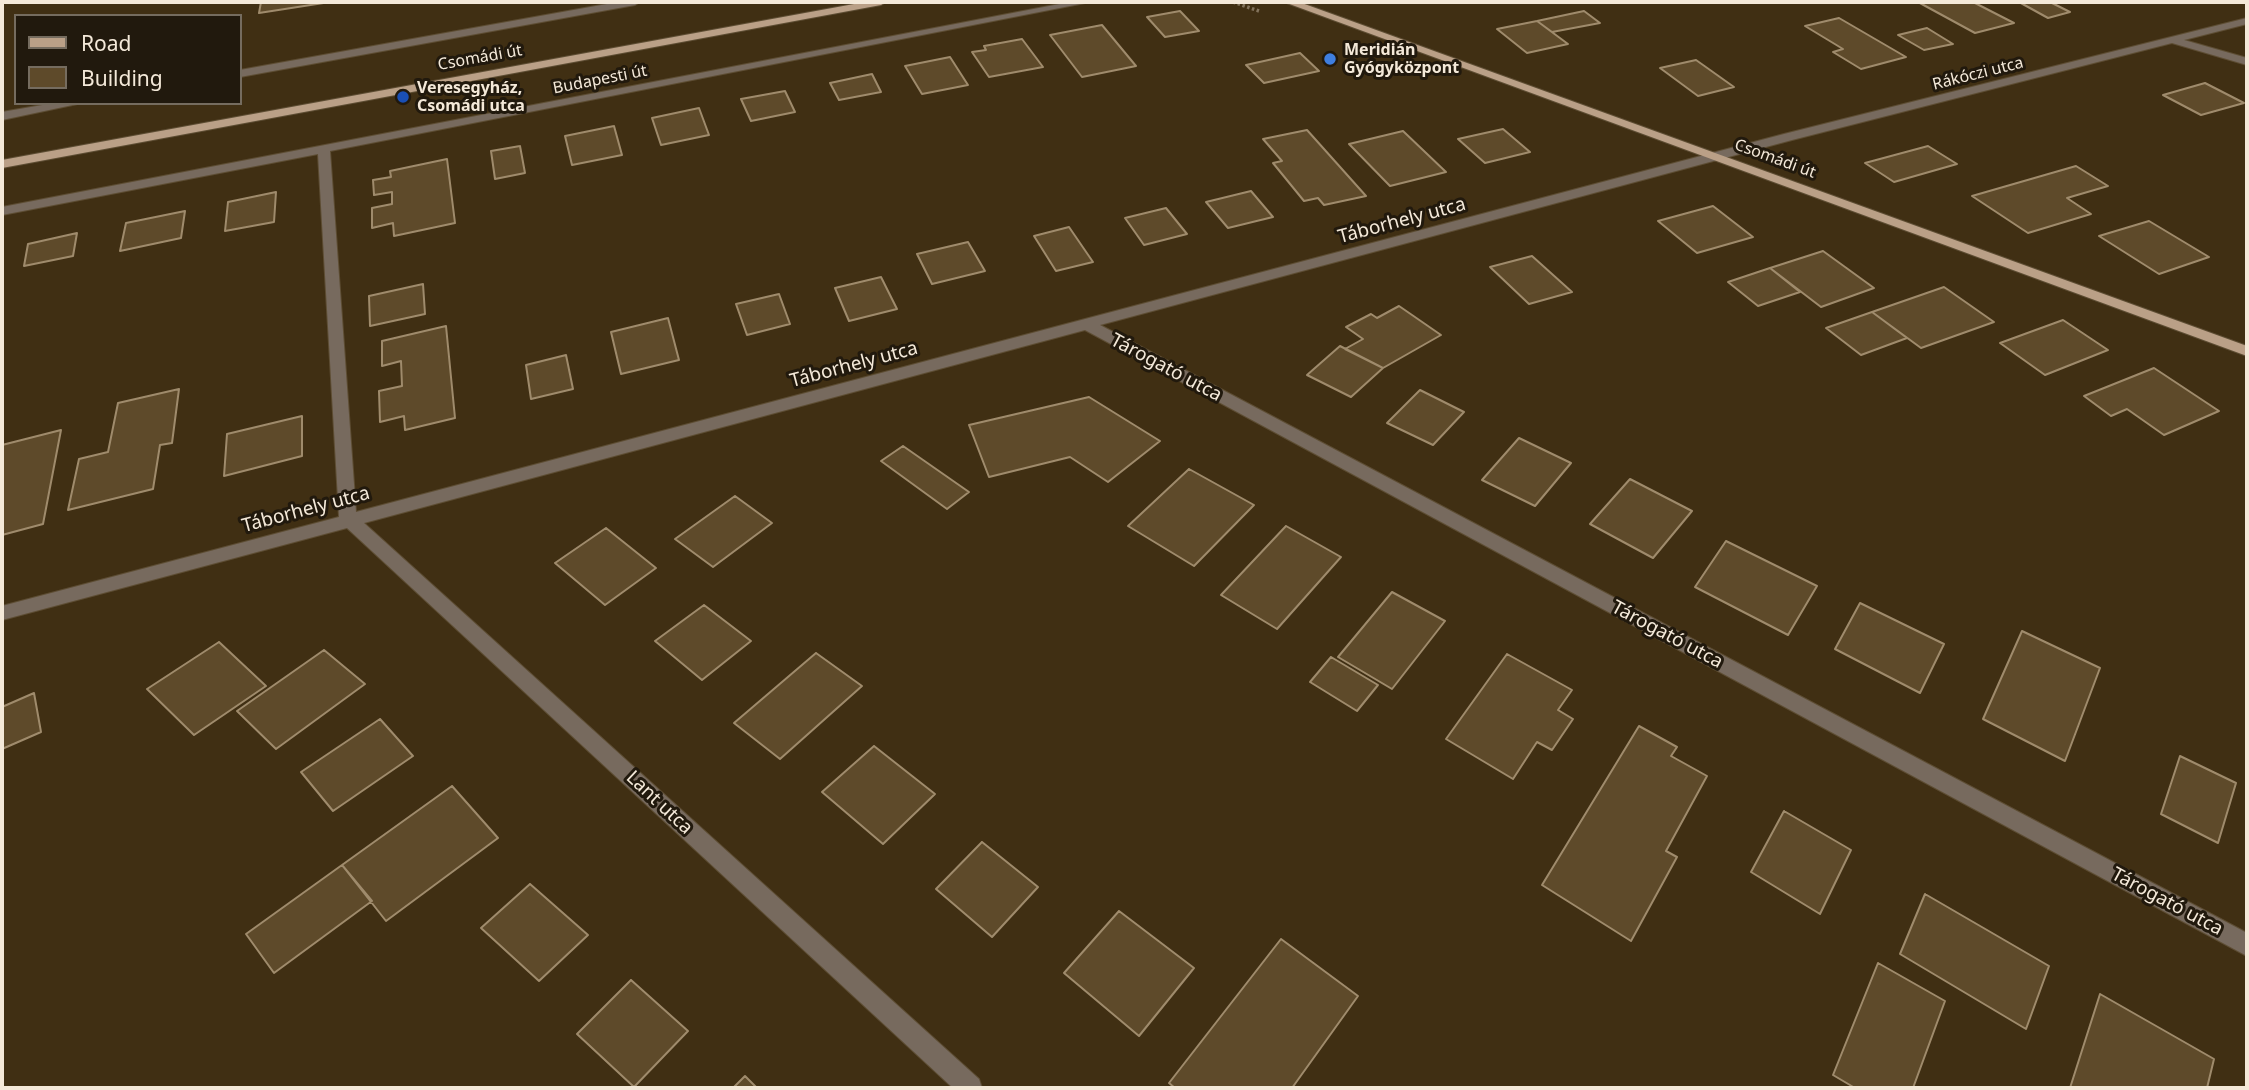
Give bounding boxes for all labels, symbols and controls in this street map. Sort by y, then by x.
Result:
legend [14,14,242,105]
text: Road [81,29,131,57]
place label: Meridián Gyógyközpont [1344,40,1459,78]
street label: Csomádi út [436,41,524,75]
marker: Meridián Gyógyközpont [1322,51,1338,67]
street label: Rákóczi utca [1931,53,2025,95]
street label: Budapesti út [551,61,649,99]
text: Building [81,64,163,92]
place label: Veresegyház, Csomádi utca [417,78,525,116]
marker: Veresegyház, Csomádi utca [395,89,411,105]
street label: Csomádi út [1732,135,1818,183]
street label: Táborhely utca [1336,193,1468,249]
street label: Tárogató utca [1106,329,1226,407]
street label: Táborhely utca [788,337,920,393]
street label: Táborhely utca [240,482,372,538]
street label: Tárogató utca [1607,596,1727,674]
street label: Lant utca [621,767,697,839]
street label: Tárogató utca [2107,863,2227,941]

